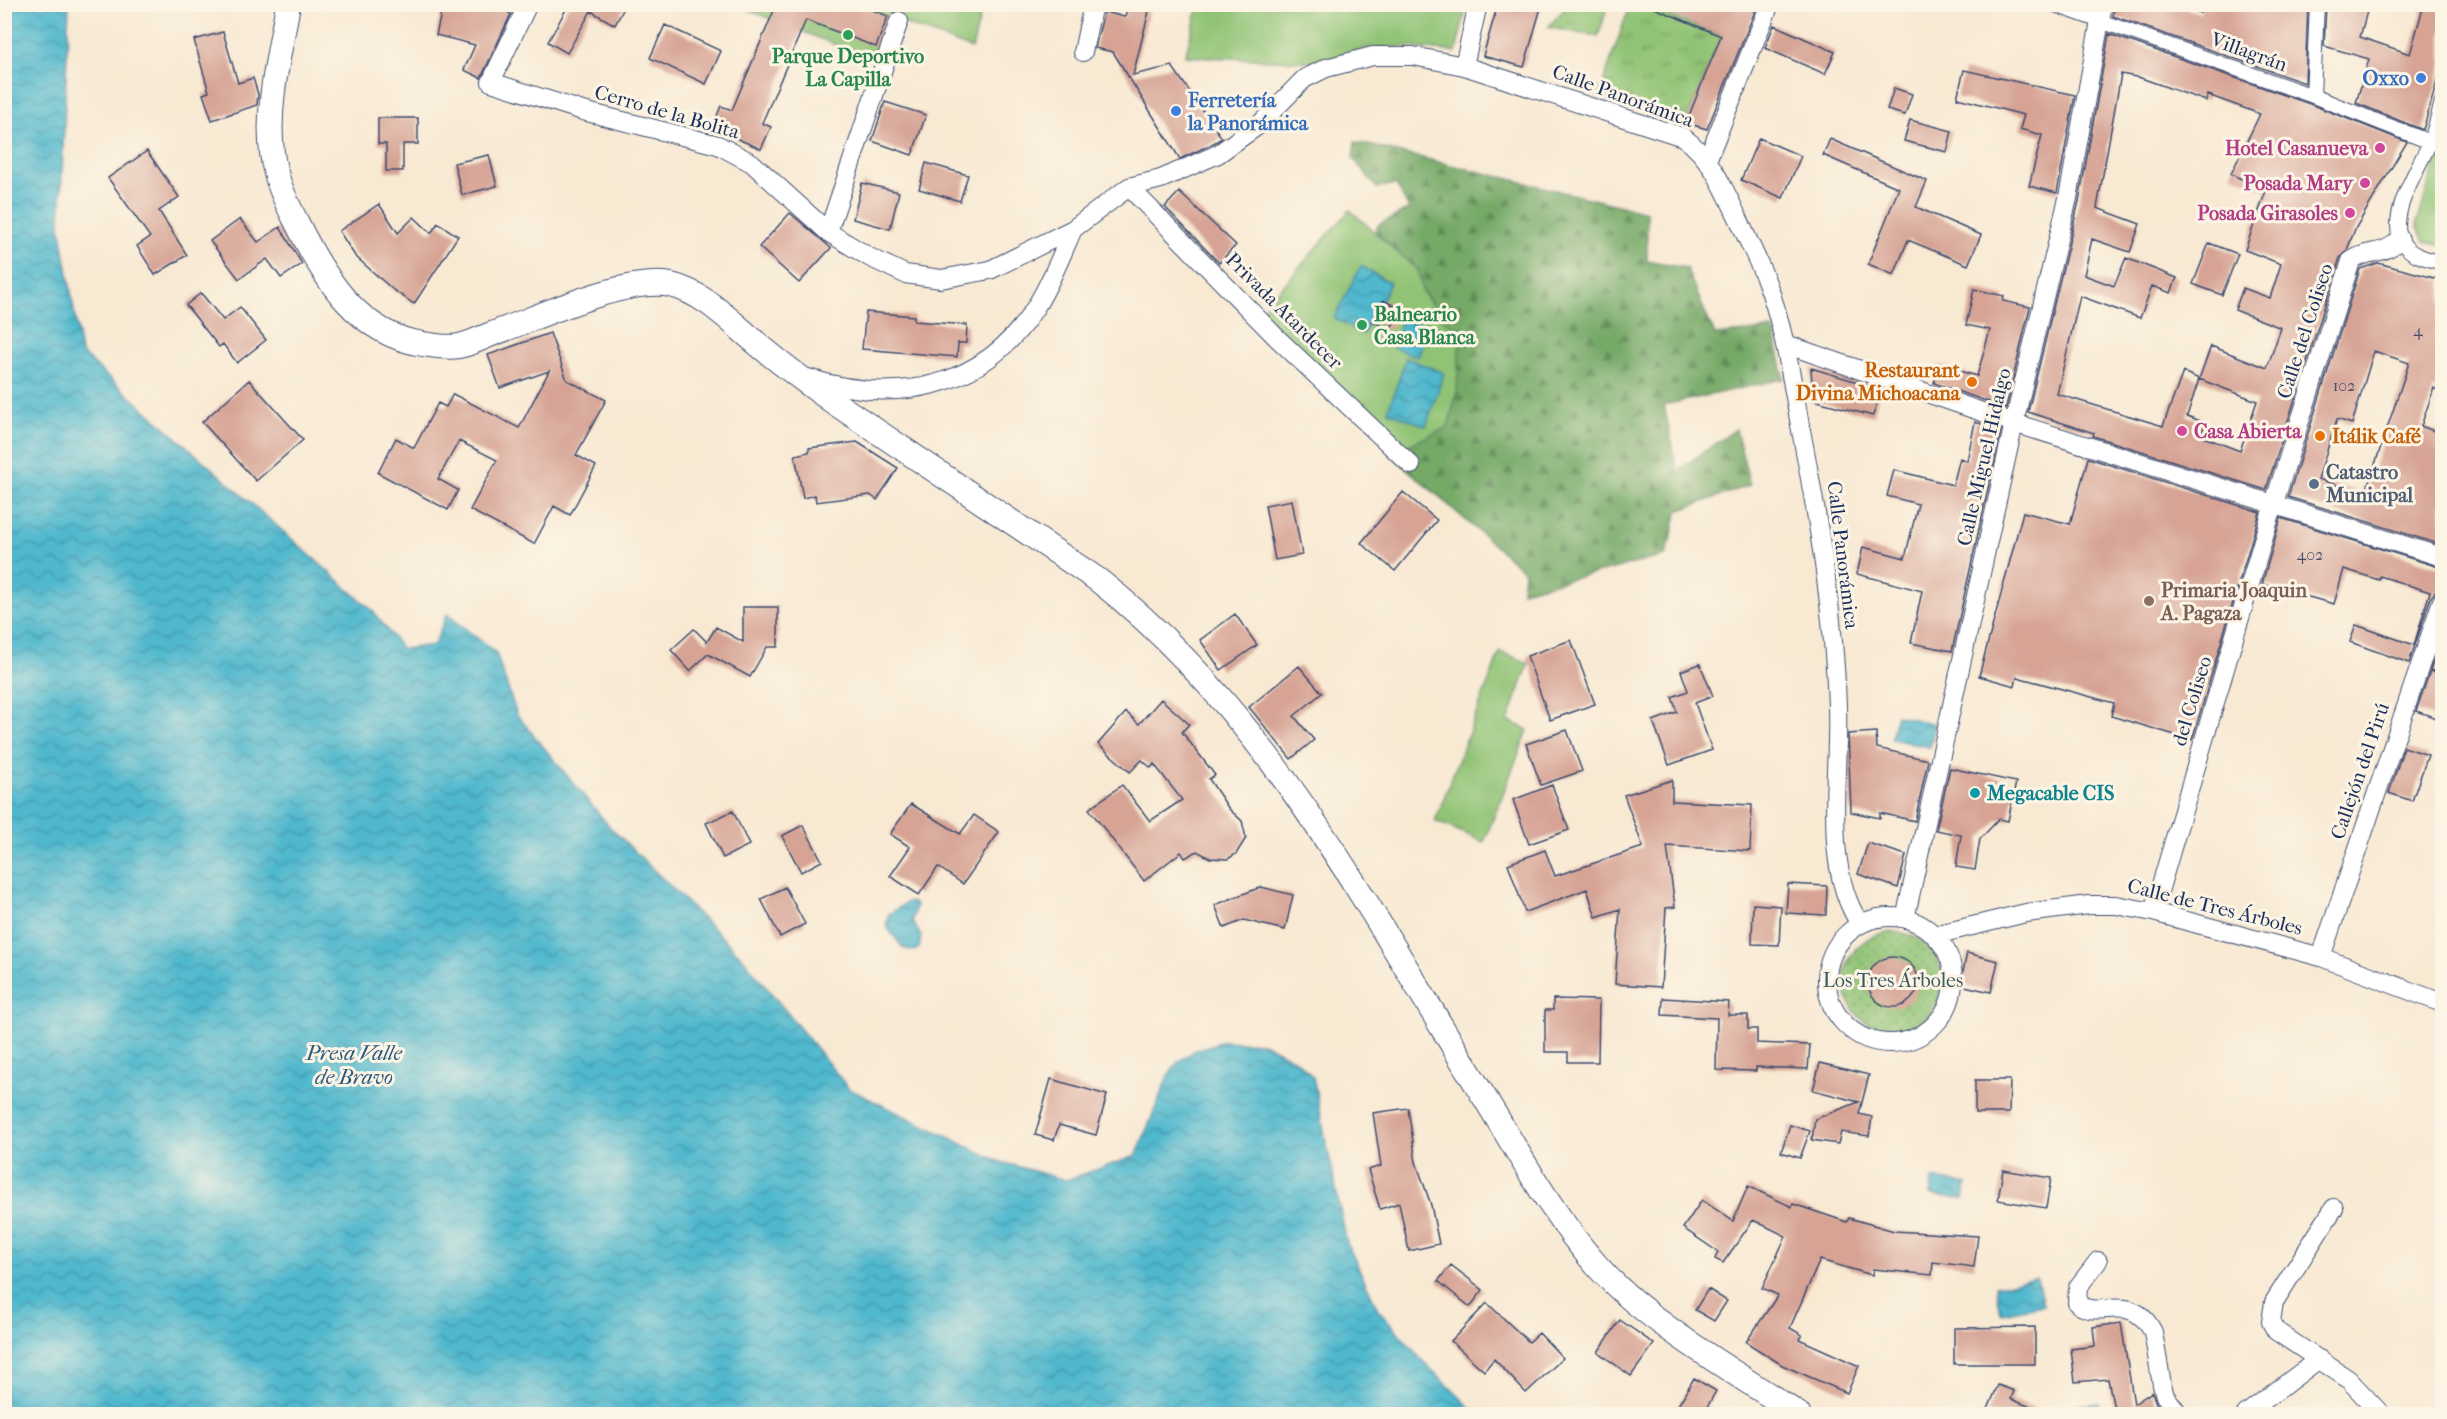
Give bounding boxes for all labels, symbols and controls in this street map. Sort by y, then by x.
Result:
street label: Villagrán [2207,27,2291,77]
marker: Parque Deportivo La Capilla [841,28,855,42]
place label: Parque Deportivo La Capilla [772,45,924,91]
street label: Calle Panorámica [1549,60,1697,132]
place label: Oxxo [2362,67,2409,90]
marker: Oxxo [2414,71,2428,85]
street label: Cerro de la Bolita [592,80,743,144]
place label: Ferretería la Panorámica [1187,89,1309,135]
marker: Ferretería la Panorámica [1169,104,1183,118]
place label: Hotel Casanueva [2225,137,2369,160]
marker: Hotel Casanueva [2373,141,2387,155]
place label: Posada Mary [2243,172,2354,195]
marker: Posada Mary [2358,176,2372,190]
place label: Posada Girasoles [2197,202,2339,225]
marker: Posada Girasoles [2343,206,2357,220]
street label: Privada Atardecer [1221,248,1347,374]
street label: Calle del Coliseo [2272,261,2338,401]
place label: Balneario Casa Blanca [1374,303,1476,349]
marker: Balneario Casa Blanca [1355,318,1369,332]
house number: 4 [2413,321,2423,340]
place label: Restaurant Divina Michoacana [1796,359,1961,405]
street label: Calle Miguel Hidalgo [1952,366,2016,548]
marker: Restaurant Divina Michoacana [1965,375,1979,389]
house number: 102 [2333,376,2355,395]
place label: Casa Abierta [2194,420,2302,443]
marker: Casa Abierta [2175,424,2189,438]
place label: Itálik Café [2332,425,2421,448]
marker: Itálik Café [2313,429,2327,443]
place label: Catastro Municipal [2325,461,2414,507]
marker: Catastro Municipal [2307,477,2321,491]
street label: Calle Panorámica [1823,480,1864,631]
house number: 402 [2297,545,2323,564]
place label: Primaria Joaquin A. Pagaza [2159,579,2307,625]
marker: Primaria Joaquin A. Pagaza [2142,594,2156,608]
street label: del Coliseo [2167,653,2217,749]
street label: Callejón del Pirú [2326,699,2394,842]
place label: Megacable CIS [1986,782,2114,805]
marker: Megacable CIS [1968,786,1982,800]
street label: Calle de Tres Árboles [2125,873,2305,940]
park label: Los Tres Árboles [1823,968,1963,992]
water label: Presa Valle de Bravo [305,1041,402,1089]

